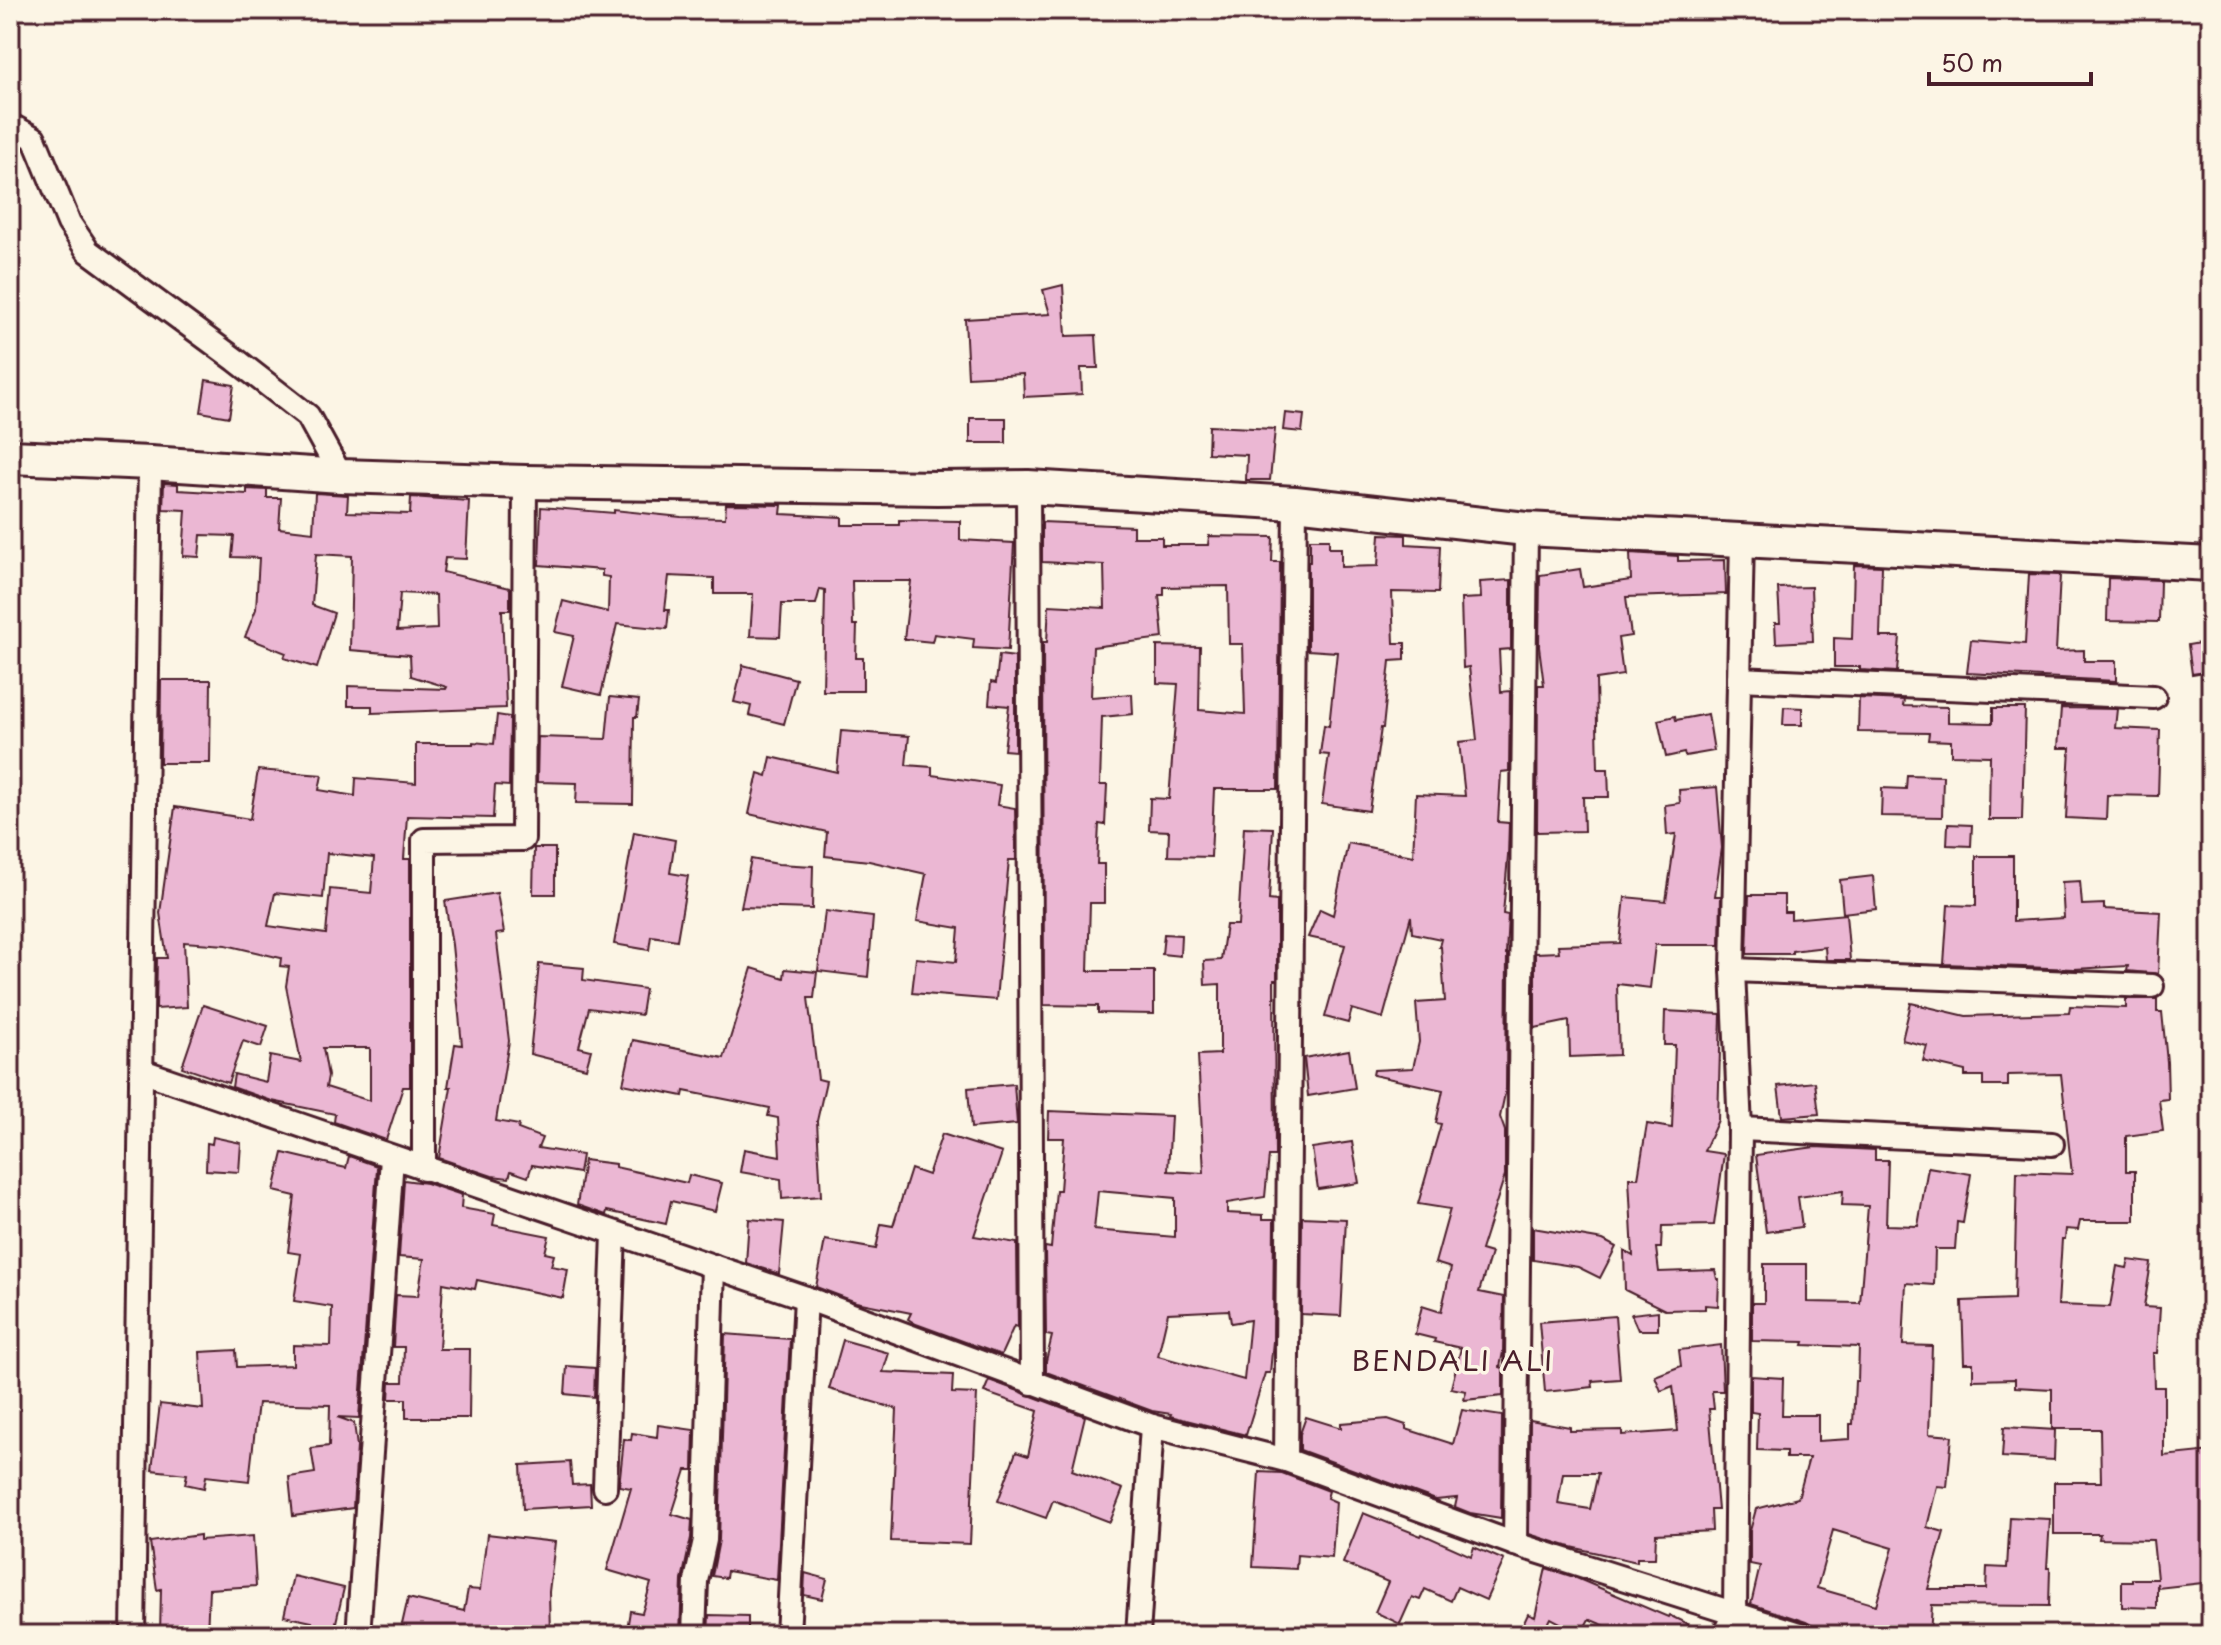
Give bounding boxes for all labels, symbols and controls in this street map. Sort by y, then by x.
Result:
scale bar [1929,36,2091,86]
text: 50 m [1941,44,2003,80]
district label: BENDALI ALI [1351,1338,1555,1381]

